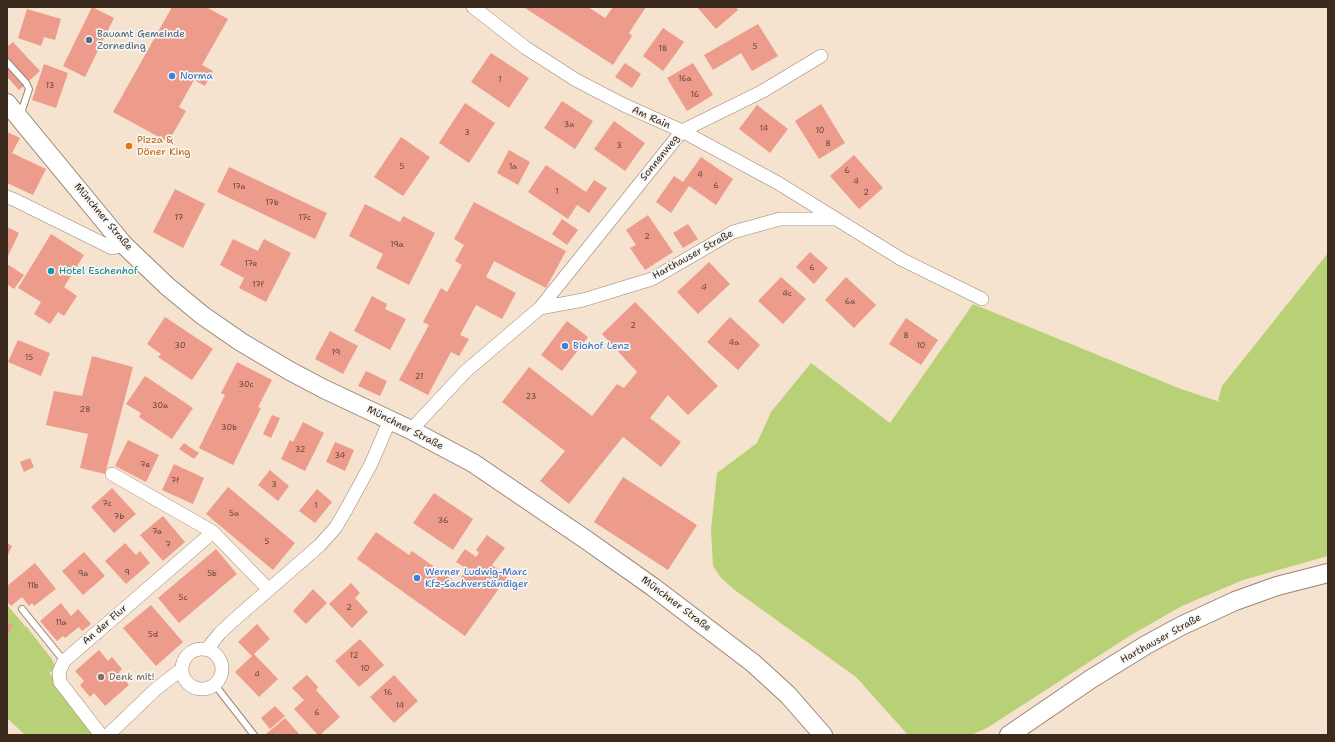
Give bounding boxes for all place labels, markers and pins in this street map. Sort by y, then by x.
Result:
place label: Bauamt Gemeinde Zorneding [97,28,185,52]
marker: Bauamt Gemeinde Zorneding [84,35,94,45]
place label: Norma [180,70,213,82]
marker: Norma [167,71,177,81]
place label: Pizza & Döner King [137,134,190,158]
marker: Pizza & Döner King [124,141,134,151]
place label: Hotel Eschenhof [59,265,138,277]
marker: Hotel Eschenhof [46,266,56,276]
place label: Biohof Lenz [573,340,630,352]
marker: Biohof Lenz [560,341,570,351]
place label: Werner Ludwig-Marc Kfz-Sachverständiger [425,566,528,590]
marker: Werner Ludwig-Marc Kfz-Sachverständiger [412,573,422,583]
place label: Denk mit! [109,671,155,683]
marker: Denk mit! [96,672,106,682]

